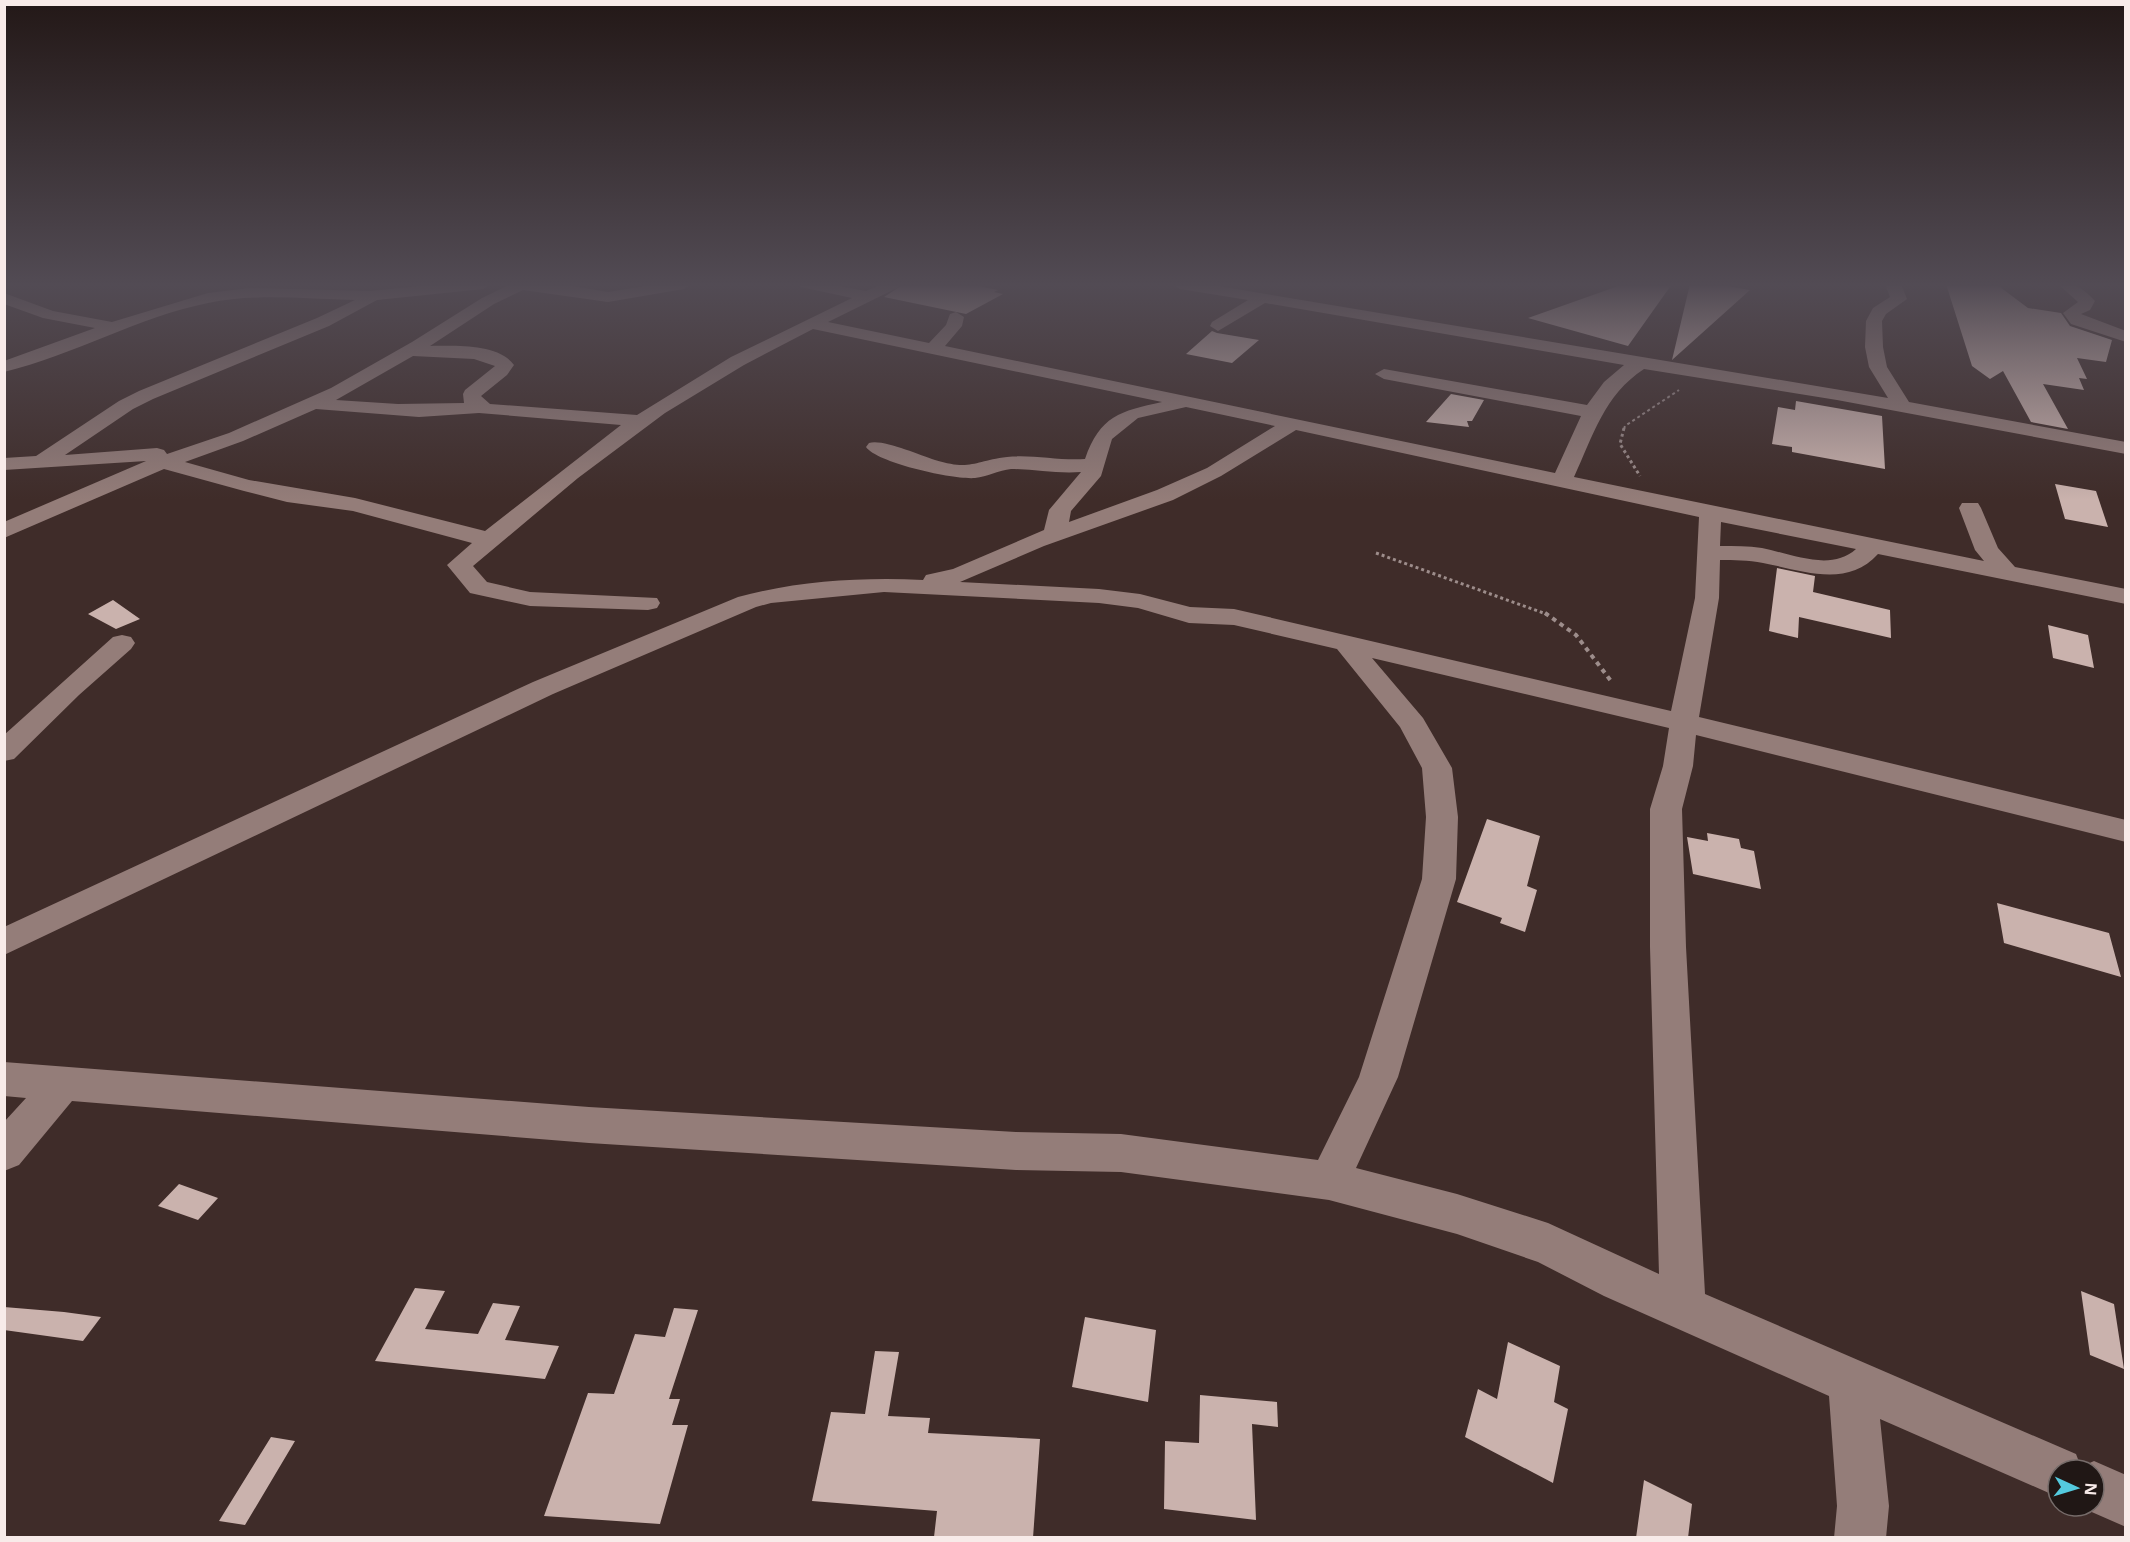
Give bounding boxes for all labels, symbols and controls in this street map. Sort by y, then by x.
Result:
north arrow [2046,1458,2106,1518]
text: N [2080,1482,2102,1496]

